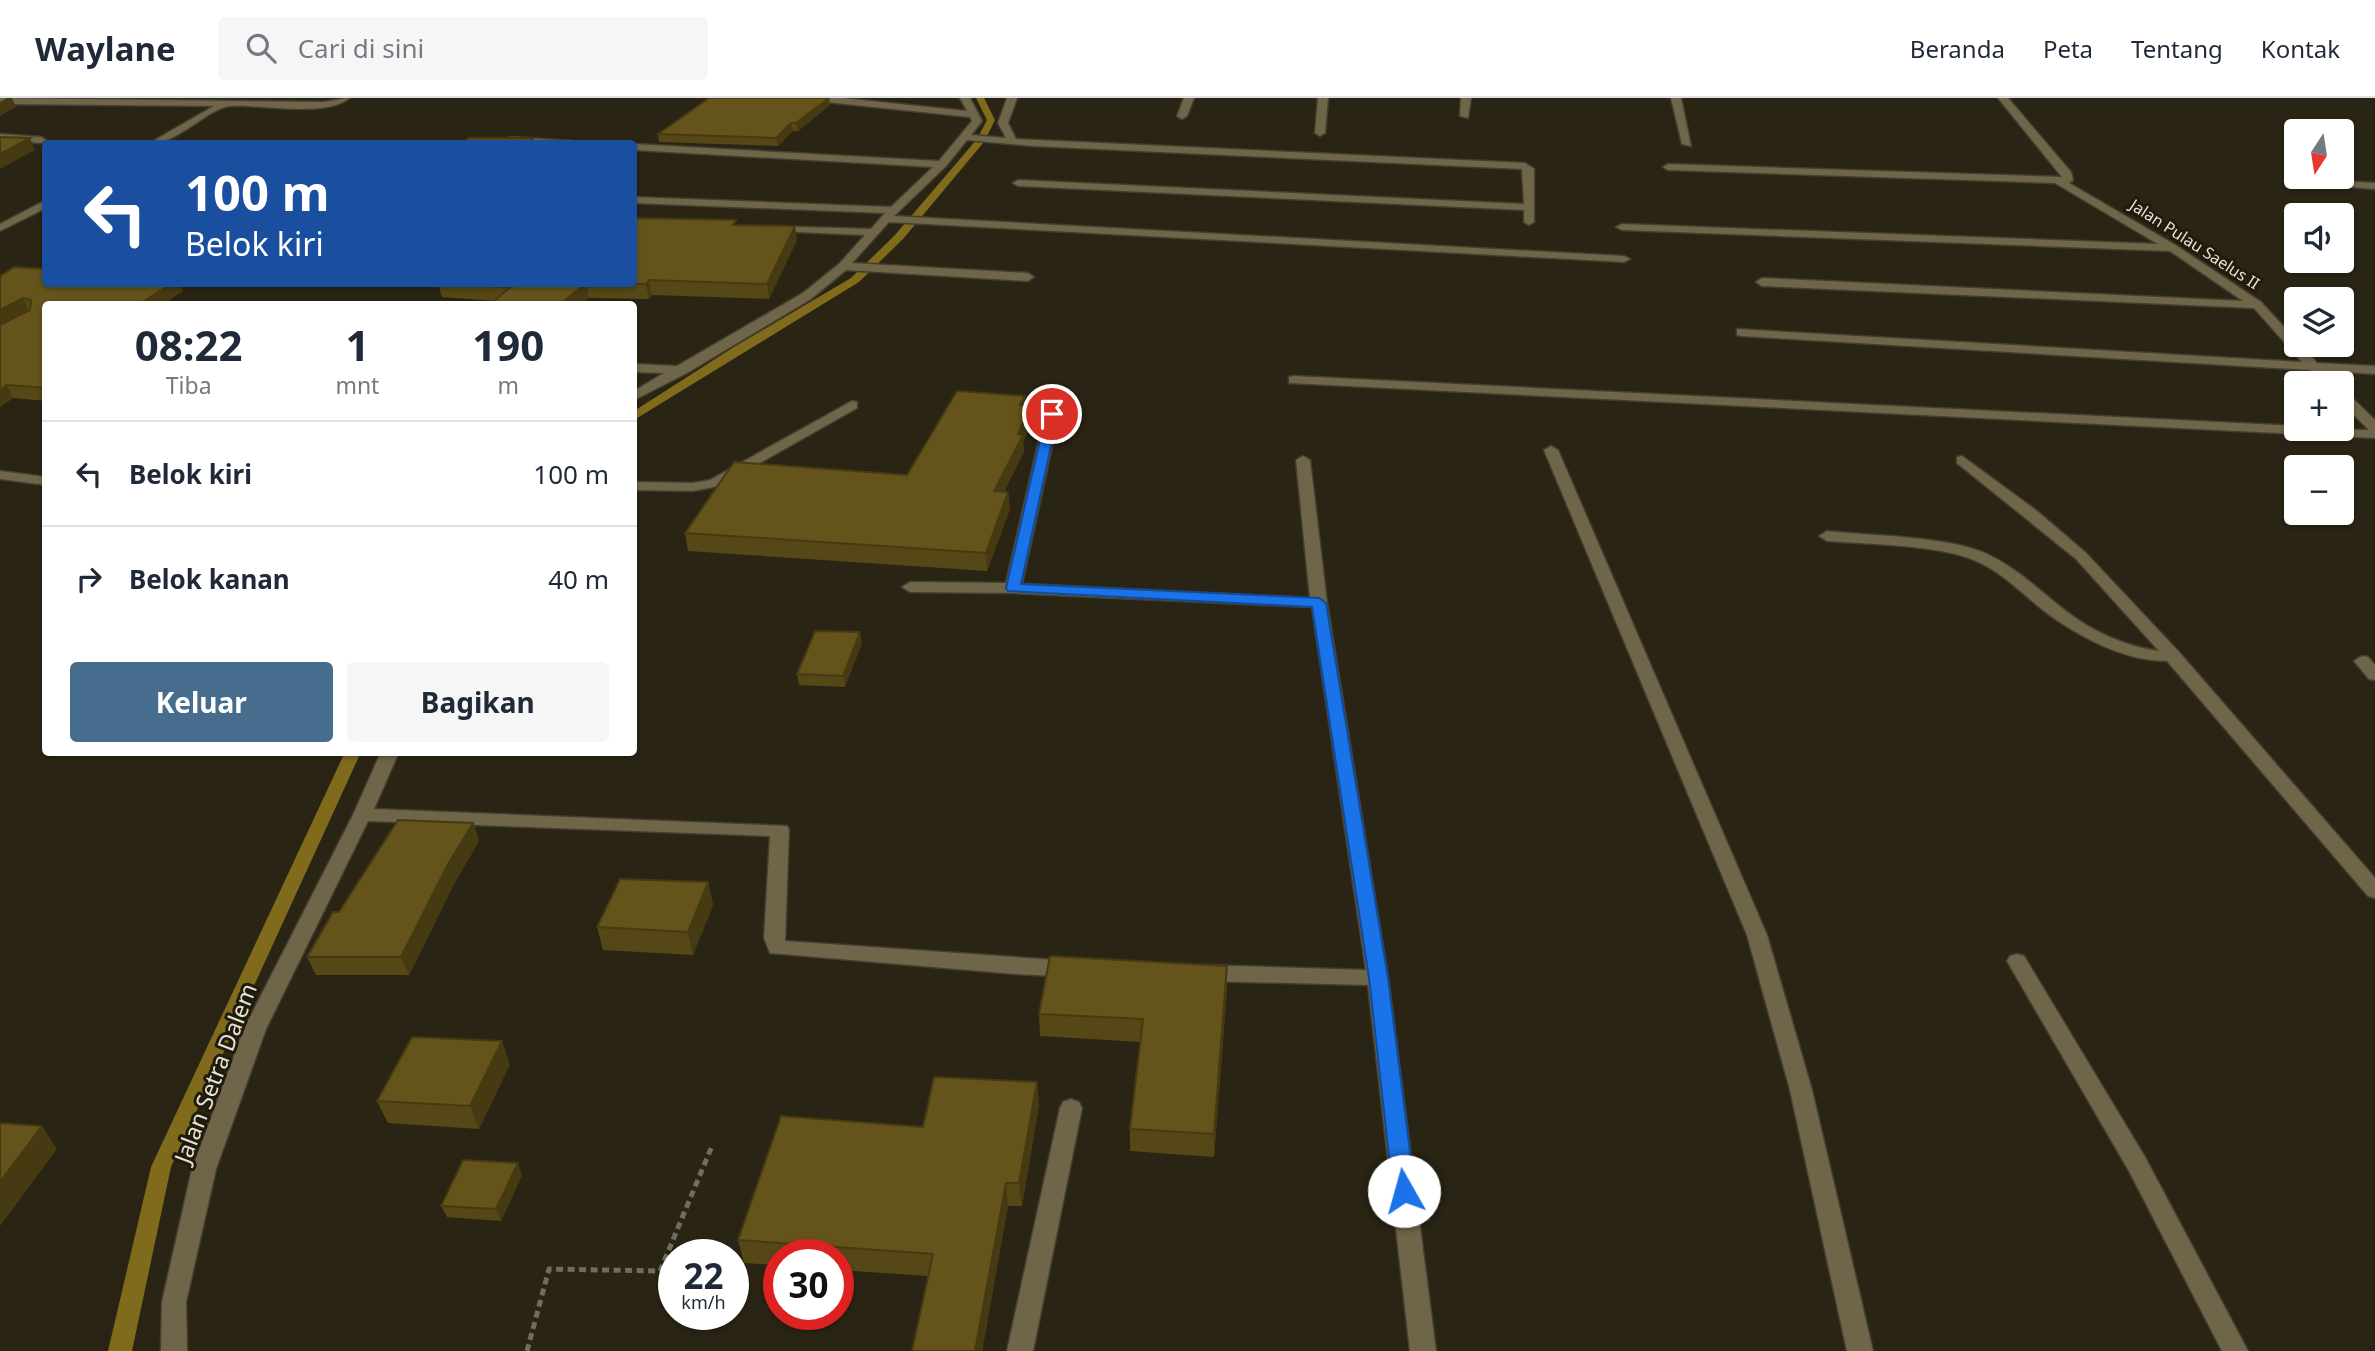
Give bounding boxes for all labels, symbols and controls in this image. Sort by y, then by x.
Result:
search box [218,17,708,80]
text: Waylane [35,26,176,71]
icon: search [242,29,280,67]
text: Cari di sini [298,30,424,66]
text: Beranda [1910,32,2005,65]
text: Peta [2043,32,2093,65]
text: Tentang [2131,32,2223,65]
text: Kontak [2261,32,2340,65]
north arrow [2284,119,2354,189]
map controls [2284,119,2354,525]
text: 100 m [185,159,330,225]
icon: left [70,168,161,259]
street label: Jalan Pulau Saelus II [2124,193,2264,294]
button: sound [2284,203,2354,273]
text: Belok kiri [185,222,324,265]
button: layers [2284,287,2354,357]
text: 08:22 [135,316,243,373]
text: 1 [345,316,369,373]
text: 190 [472,316,544,373]
text: Tiba [166,369,212,401]
text: mnt [335,369,379,401]
text: m [497,369,519,401]
button: + [2284,371,2354,441]
pin [1022,384,1082,444]
icon: arrive [1033,395,1071,433]
icon: left [70,455,108,493]
button: − [2284,455,2354,525]
text: Belok kiri [129,456,252,492]
text: 100 m [533,456,609,492]
icon: right [70,560,108,598]
text: Belok kanan [129,561,290,597]
text: 40 m [548,561,609,597]
button: Keluar [70,662,333,742]
button: Bagikan [347,662,609,742]
street label: Jalan Setra Dalem [165,979,264,1169]
position arrow [1367,1154,1441,1228]
speed limit sign: 30 [763,1239,854,1330]
text: 22 [683,1252,724,1299]
text: km/h [681,1290,726,1314]

